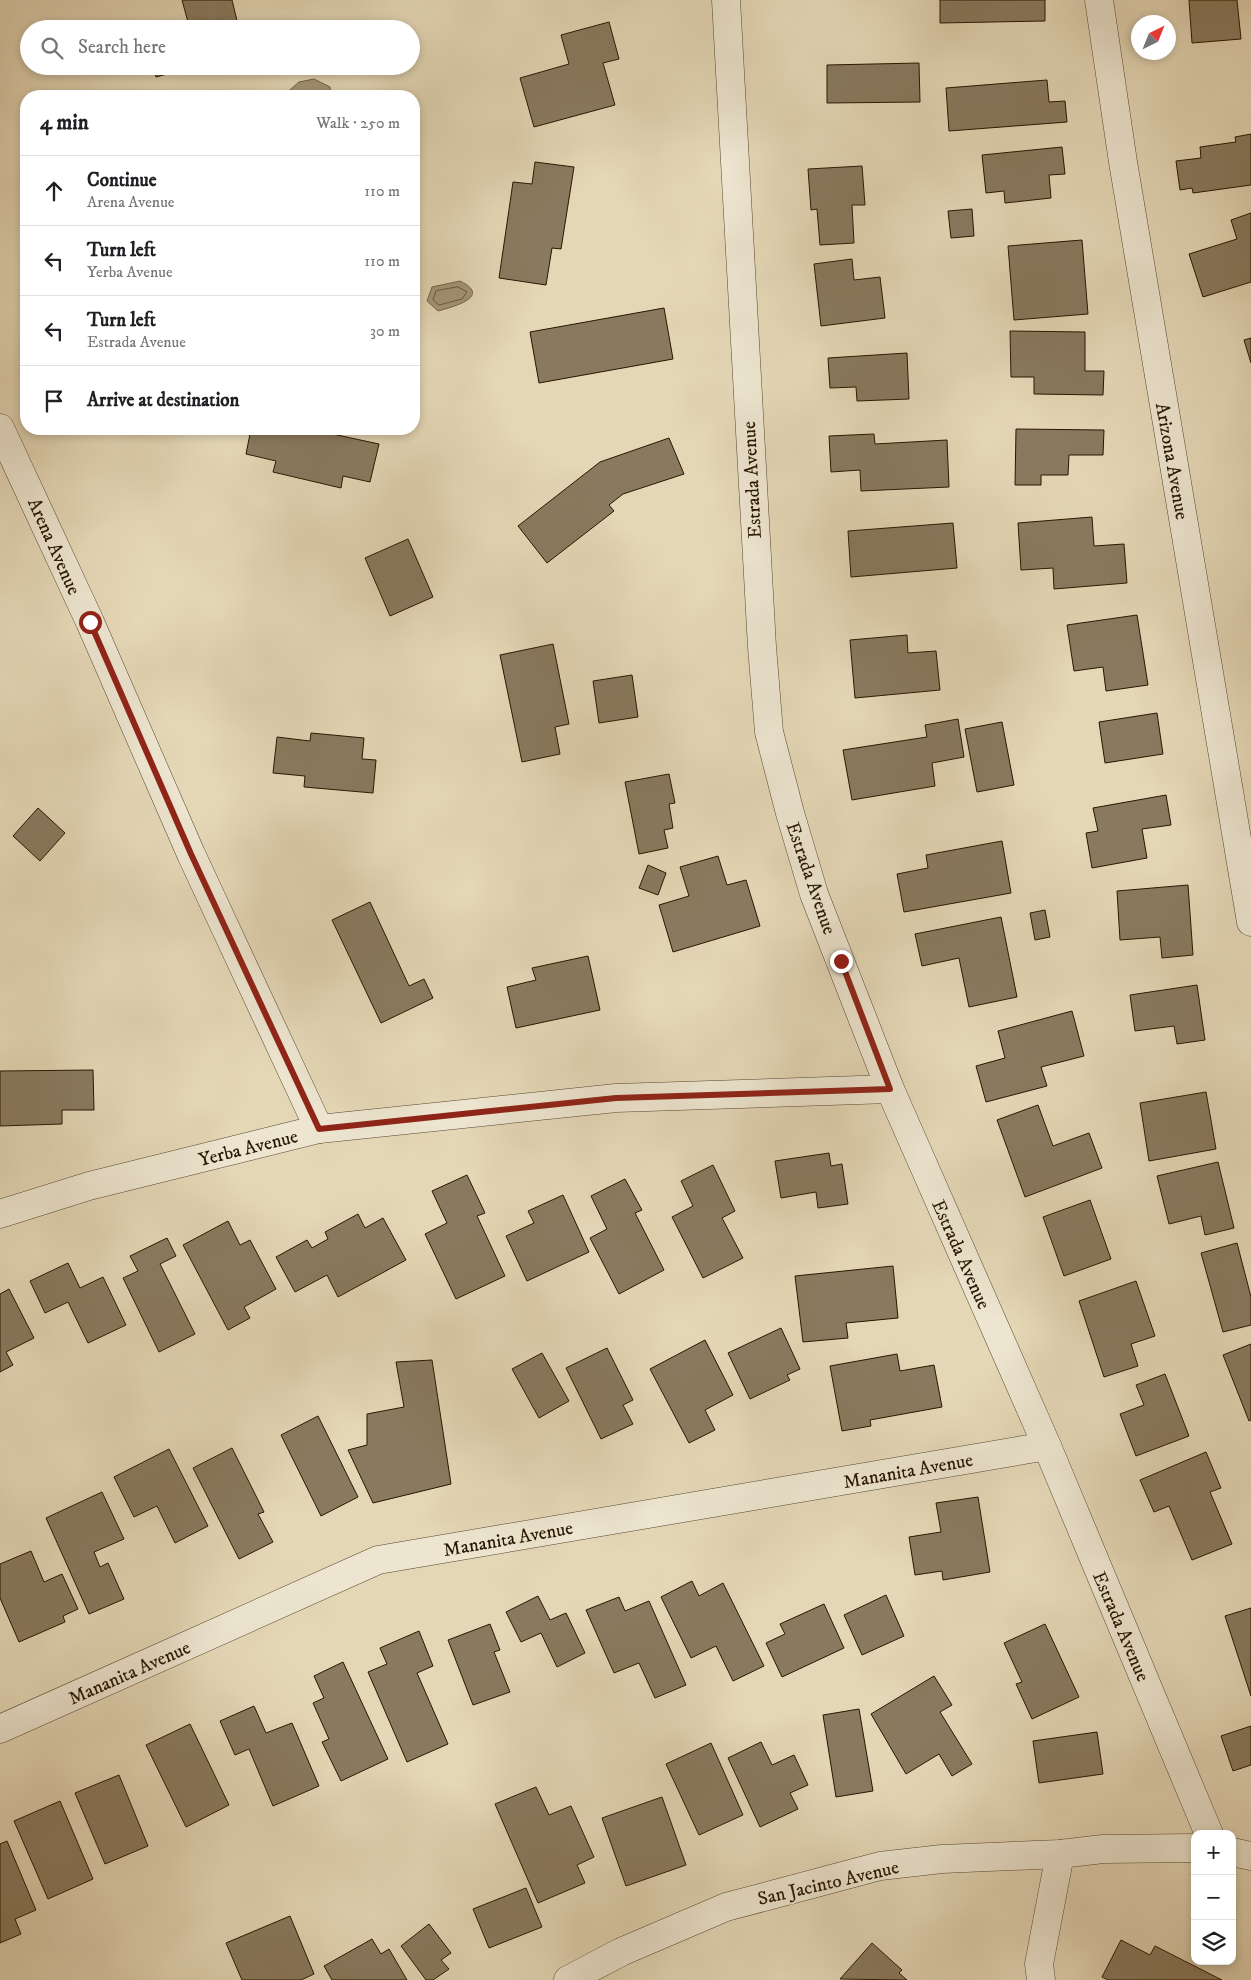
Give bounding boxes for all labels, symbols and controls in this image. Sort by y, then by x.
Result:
north arrow [1131,15,1176,60]
search box [20,20,420,75]
icon: search [38,34,66,62]
text: Search here [78,36,166,59]
text: 4 min [40,110,89,136]
text: Walk · 250 m [316,113,400,133]
text: Continue [87,169,157,192]
icon: ahead [40,177,68,205]
text: 110 m [364,181,400,201]
text: Arena Avenue [87,192,174,212]
text: Turn left [87,239,156,262]
icon: left [40,247,68,275]
text: 110 m [364,251,400,271]
text: Yerba Avenue [87,262,173,282]
text: Turn left [87,309,156,332]
icon: left [40,317,68,345]
text: 30 m [370,321,400,341]
text: Estrada Avenue [87,332,186,352]
icon: arrive [40,387,68,415]
text: Arrive at destination [87,389,239,412]
street label: Arizona Avenue [1150,401,1193,522]
street label: Estrada Avenue [738,421,767,539]
street label: Arena Avenue [22,494,85,599]
route start [79,611,102,634]
street label: Estrada Avenue [781,819,841,938]
route end [830,950,853,973]
street label: Yerba Avenue [196,1125,301,1172]
street label: Estrada Avenue [926,1196,995,1313]
street label: Mananita Avenue [842,1449,975,1494]
street label: Mananita Avenue [442,1517,575,1562]
street label: Estrada Avenue [1087,1568,1154,1685]
street label: Mananita Avenue [65,1636,194,1711]
map controls [1191,1830,1236,1965]
button: + [1191,1830,1236,1875]
street label: San Jacinto Avenue [755,1856,901,1911]
button: − [1191,1875,1236,1920]
button: layers [1191,1920,1236,1965]

